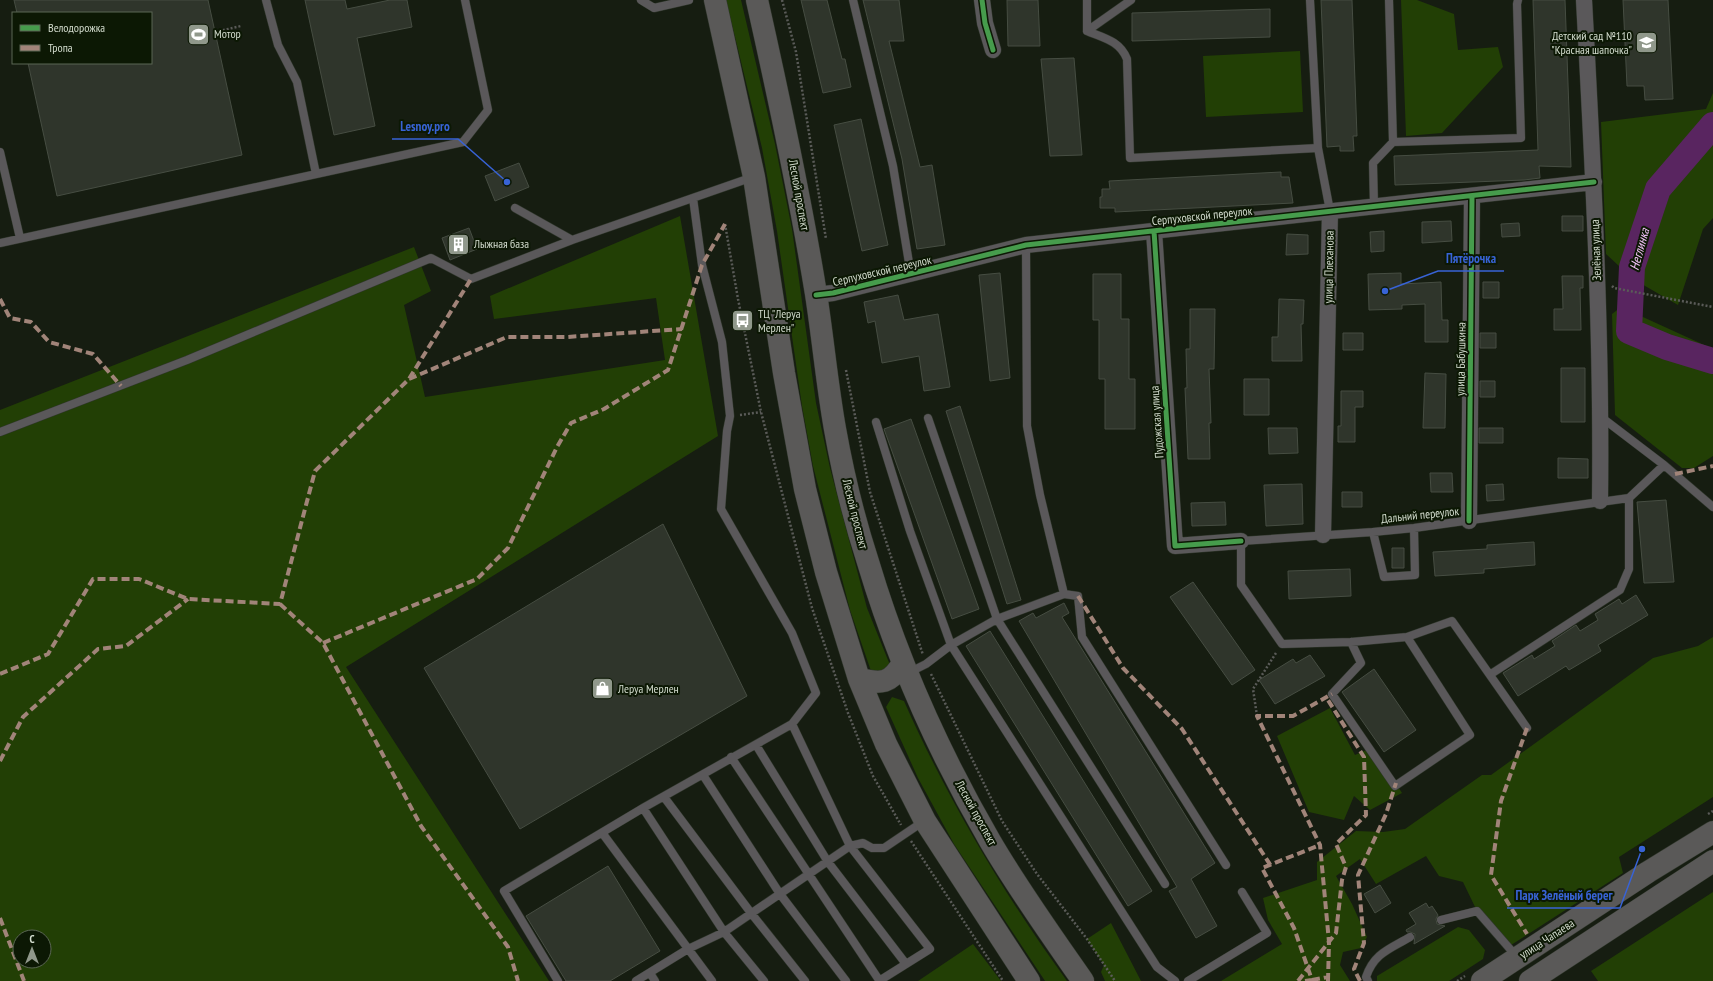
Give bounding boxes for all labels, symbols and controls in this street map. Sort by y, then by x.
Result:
legend [12,12,152,64]
text: Велодорожка [48,20,105,35]
sports icon: Мотор [185,21,211,47]
place label: Мотор [214,26,241,41]
place label: Детский сад №110 "Красная шапочка" [1551,28,1632,57]
school or university icon: Детский сад №110 "Красная шапочка" [1634,30,1660,56]
text: Тропа [48,40,73,55]
callout: Lesnoy.pro [392,114,458,139]
text: Lesnoy.pro [400,118,450,135]
street label: Лесной проспект [786,157,813,232]
street label: Серпуховской переулок [1151,203,1253,228]
street label: Зелёная улица [1587,219,1604,281]
water label: Неглинка [1626,225,1653,272]
street label: улица Плеханова [1320,230,1337,304]
building icon: Лыжная база [446,231,472,257]
place label: Лыжная база [473,236,529,251]
callout: Пятёрочка [1438,246,1504,271]
text: Пятёрочка [1446,250,1496,267]
street label: Серпуховской переулок [831,252,933,289]
place label: ТЦ "Леруа Мерлен" [758,306,801,335]
bus stop icon: ТЦ "Леруа Мерлен" [729,308,755,334]
street label: улица Бабушкина [1452,322,1469,396]
street label: Пудожская улица [1146,385,1167,459]
street label: Лесной проспект [839,476,871,551]
street label: Дальний переулок [1380,503,1460,526]
shop icon: Леруа Мерлен [589,676,615,702]
place label: Леруа Мерлен [617,681,679,696]
street label: Лесной проспект [952,777,1000,848]
callout: Парк Зелёный берег [1507,883,1620,908]
text: Парк Зелёный берег [1515,887,1613,904]
street label: улица Чапаева [1516,915,1577,962]
north arrow [12,929,52,969]
text: С [29,932,35,946]

